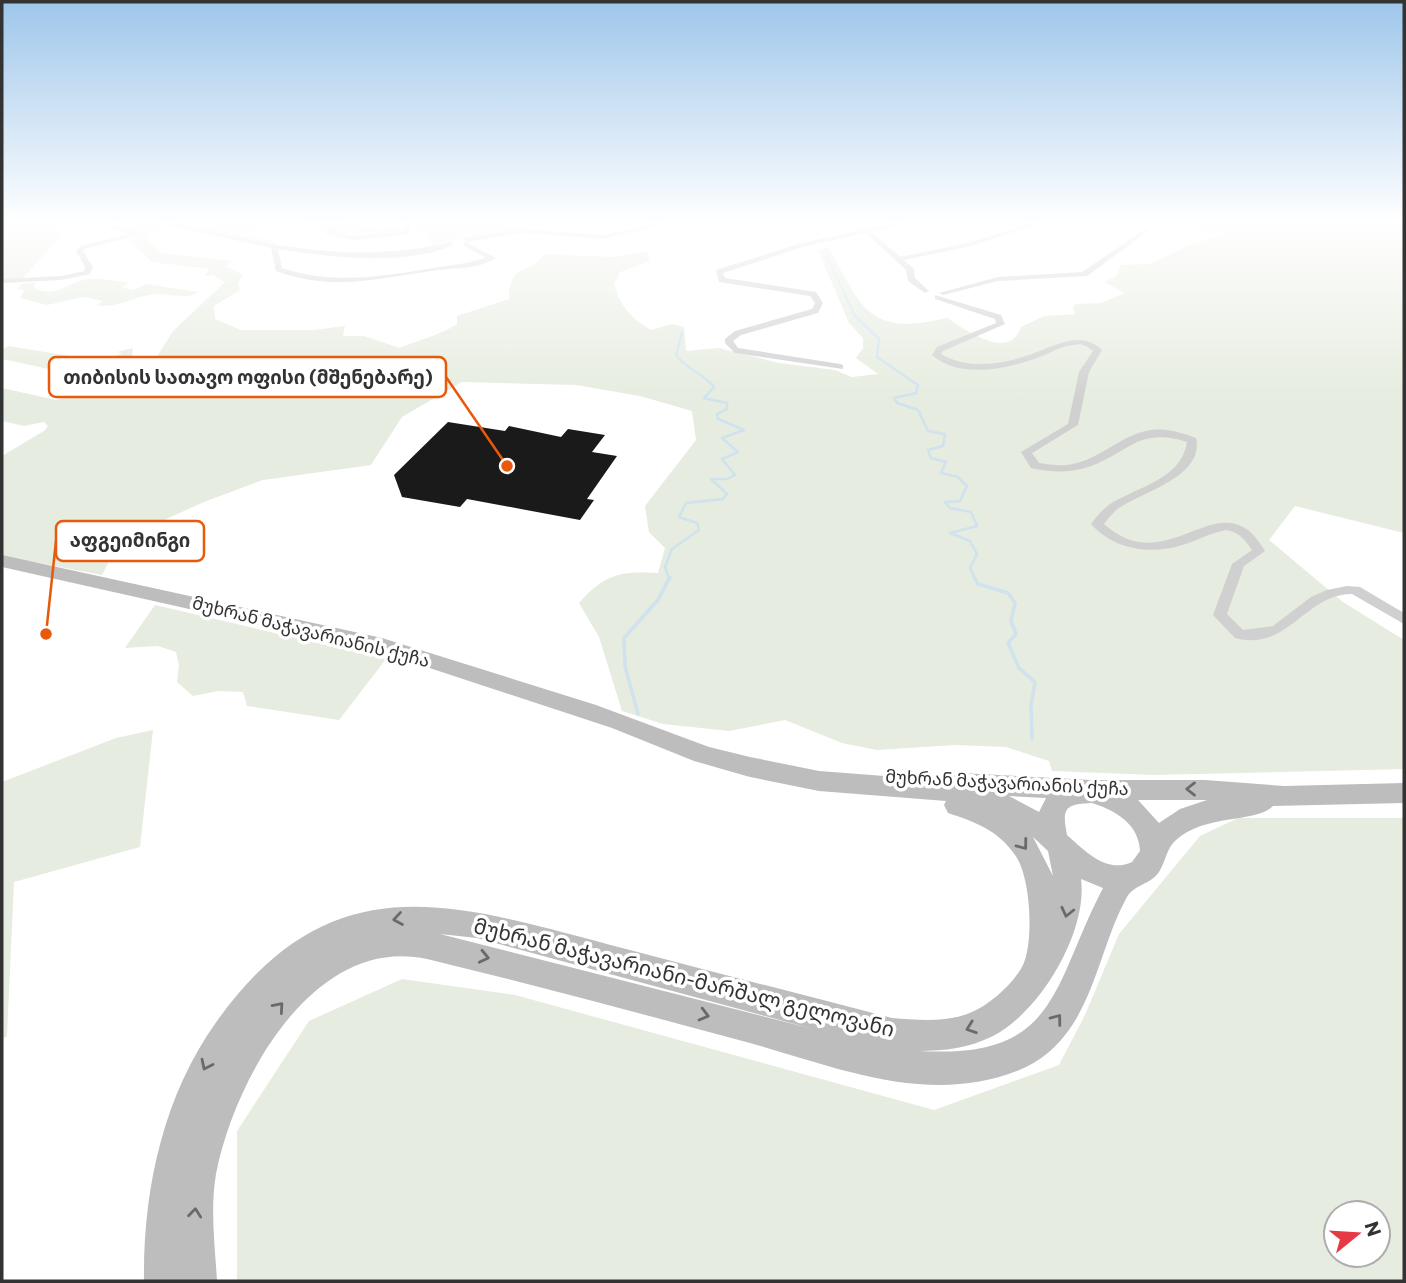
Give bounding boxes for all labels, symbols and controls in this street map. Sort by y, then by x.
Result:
callout: თიბისის სათავო ოფისი (მშენებარე) [49,357,446,397]
text: თიბისის სათავო ოფისი (მშენებარე) [63,365,433,389]
callout: აფგეიმინგი [56,521,204,561]
text: აფგეიმინგი [70,528,190,552]
street label: მუხრან მაჭავარიანის ქუჩა [190,591,432,672]
street label: მუხრან მაჭავარიანის ქუჩა [885,765,1129,800]
one-way arrow [1186,781,1196,797]
one-way arrow [1014,837,1027,850]
one-way arrow [1061,906,1075,918]
one-way arrow [392,911,404,926]
street label: მუხრან მაჭავარიანი-მარშალ გელოვანი [471,912,897,1043]
one-way arrow [478,949,490,964]
one-way arrow [271,1002,283,1015]
one-way arrow [698,1007,710,1021]
one-way arrow [1048,1014,1061,1027]
one-way arrow [965,1020,977,1034]
one-way arrow [200,1058,214,1070]
north arrow [1322,1199,1392,1269]
one-way arrow [187,1208,202,1219]
text: N [1361,1218,1387,1239]

